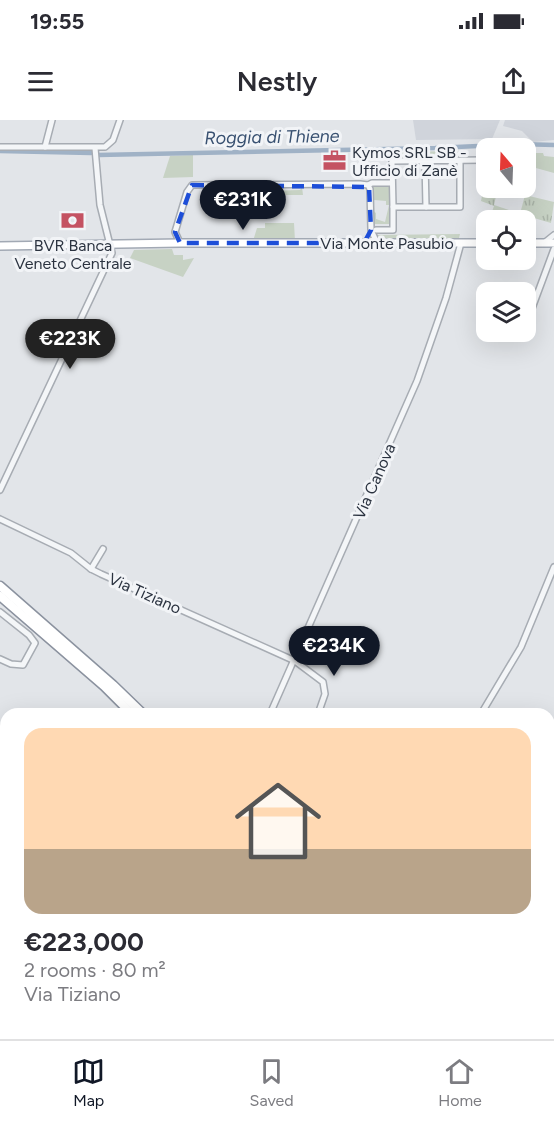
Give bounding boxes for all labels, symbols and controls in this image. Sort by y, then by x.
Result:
text: 19:55 [30,8,84,35]
icon: menu [24,65,57,98]
text: Nestly [237,65,317,98]
icon: share [497,65,530,98]
water label: Roggia di Thiene [204,125,340,149]
north arrow [476,138,536,198]
map controls [476,138,536,342]
place label: Kymos SRL SB - Ufficio di Zanè [352,143,467,180]
office icon: Kymos SRL SB - Ufficio di Zanè [321,148,347,174]
pin: €231K [201,180,285,231]
text: €231K [214,187,272,211]
bank icon: BVR Banca Veneto Centrale [60,207,86,233]
button: locate [476,210,536,270]
street label: Via Monte Pasubio [320,234,454,253]
place label: BVR Banca Veneto Centrale [14,236,132,273]
button: layers [476,282,536,342]
pin: €223K [28,319,112,370]
text: €223K [39,326,101,350]
street label: Via Canova [349,440,400,522]
street label: Via Tiziano [106,569,184,618]
pin: €234K [292,626,376,677]
text: €234K [303,633,365,657]
icon: home [224,767,332,875]
text: €223,000 [24,926,144,958]
text: 2 rooms · 80 m² [24,958,166,982]
text: Via Tiziano [24,982,121,1006]
tab: Map [72,1055,105,1110]
tab: Saved [250,1055,294,1110]
tab: Home [438,1055,482,1110]

